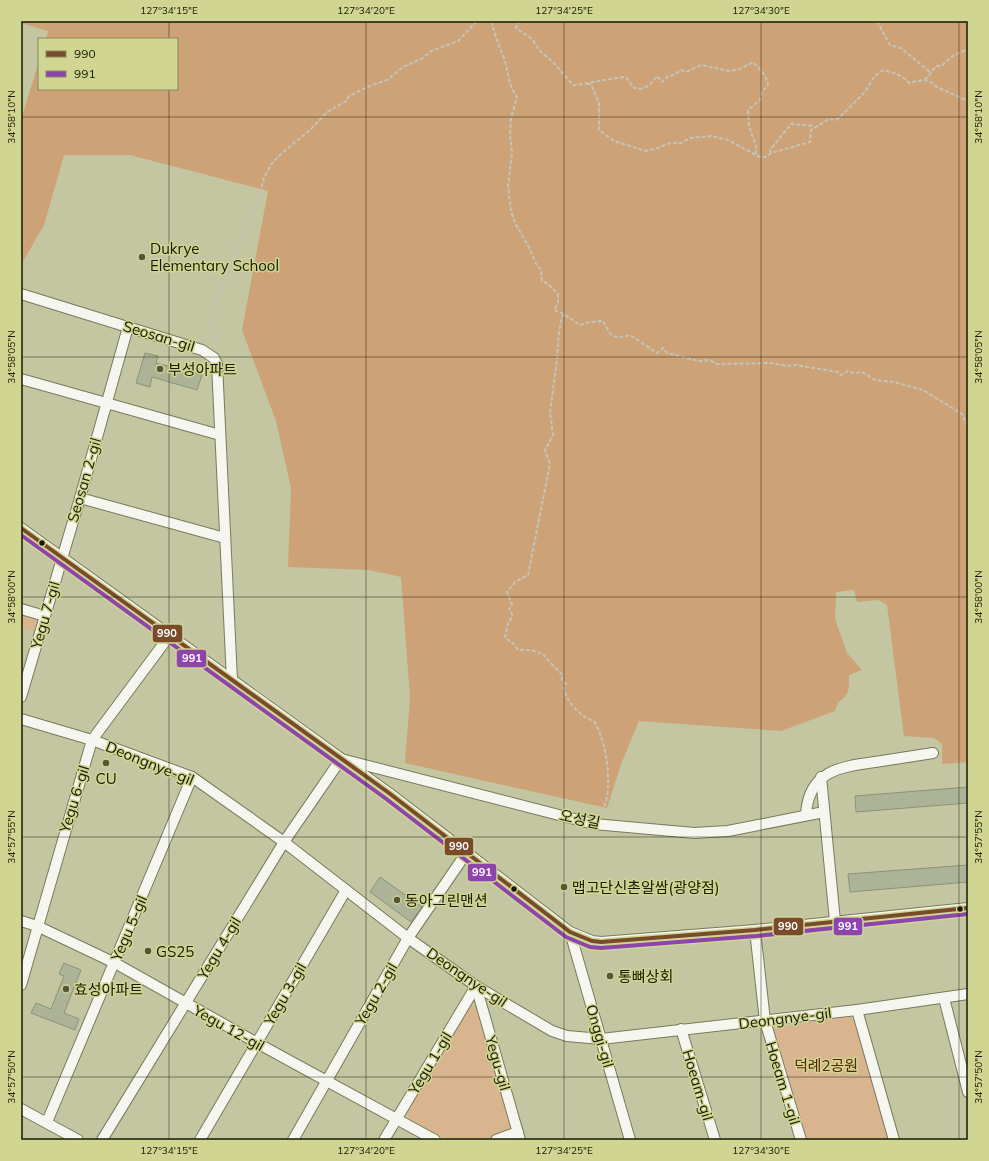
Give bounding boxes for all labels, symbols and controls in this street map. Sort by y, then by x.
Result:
text: 127°34'15"E [140,4,198,17]
text: 127°34'20"E [337,4,395,17]
text: 127°34'25"E [535,4,593,17]
text: 127°34'30"E [732,4,790,17]
legend [38,38,178,90]
text: 990 [74,46,96,61]
text: 991 [74,66,96,81]
text: 34°58'10"N [5,90,18,144]
text: 34°58'10"N [972,90,985,144]
place label: Dukrye Elementary School [150,239,279,275]
marker: Dukrye Elementary School [137,252,147,262]
street label: Seosan-gil [121,316,197,356]
text: 34°58'05"N [5,330,18,384]
text: 34°58'05"N [972,330,985,384]
place label: 부성아파트 [168,360,237,379]
marker: 부성아파트 [155,364,165,374]
street label: Seosan 2-gil [63,436,105,524]
unlabelled marker [37,538,47,548]
text: 34°58'00"N [5,570,18,624]
text: 34°58'00"N [972,570,985,624]
street label: Yegu 7-gil [26,579,64,652]
line badge: 990 [152,624,183,643]
text: 990 [157,626,177,640]
line badge: 991 [176,649,207,668]
text: 991 [182,651,202,665]
street label: Deongnye-gil [103,737,197,789]
marker: CU [101,758,111,768]
street label: Yegu 6-gil [54,763,93,836]
place label: CU [95,769,117,788]
street label: 오성길 [558,805,602,833]
text: 34°57'55"N [5,810,18,864]
text: 34°57'55"N [972,810,985,864]
line badge: 990 [444,837,474,856]
text: 990 [449,839,469,853]
line badge: 991 [467,863,497,882]
text: 991 [472,865,492,879]
place label: 맵고단신촌알쌈(광양점) [572,878,720,897]
marker: 맵고단신촌알쌈(광양점) [559,882,569,892]
unlabelled marker [509,884,519,894]
place label: 동아그린맨션 [405,891,488,910]
street label: Yegu 5-gil [106,892,151,965]
marker: 동아그린맨션 [392,895,402,905]
unlabelled marker [955,904,965,914]
street label: Yegu 4-gil [192,913,245,984]
line badge: 990 [773,917,804,936]
line badge: 991 [833,917,863,936]
text: 990 [778,919,798,933]
text: 991 [838,919,858,933]
place label: GS25 [156,942,194,961]
street label: Deongnye-gil [423,943,511,1011]
marker: GS25 [143,946,153,956]
street label: Yegu 3-gil [259,959,311,1030]
street label: Yegu 2-gil [350,959,402,1030]
place label: 통뼈상회 [618,967,673,986]
marker: 통뼈상회 [605,971,615,981]
place label: 효성아파트 [74,980,143,999]
marker: 효성아파트 [61,984,71,994]
street label: Yegu 12-gil [189,1000,268,1055]
street label: Onggi-gil [582,1002,618,1070]
street label: Deongnye-gil [737,1003,833,1033]
street label: Yegu 1-gil [403,1028,456,1099]
street label: Yegu-gil [481,1032,515,1093]
street label: Hoeam 1-gil [761,1039,805,1127]
street label: Hoeam-gil [678,1047,718,1123]
text: 34°57'50"N [5,1050,18,1104]
text: 34°57'50"N [972,1050,985,1104]
park label: 덕례2공원 [794,1056,858,1075]
text: 127°34'15"E [140,1144,198,1157]
text: 127°34'20"E [337,1144,395,1157]
text: 127°34'25"E [535,1144,593,1157]
text: 127°34'30"E [732,1144,790,1157]

